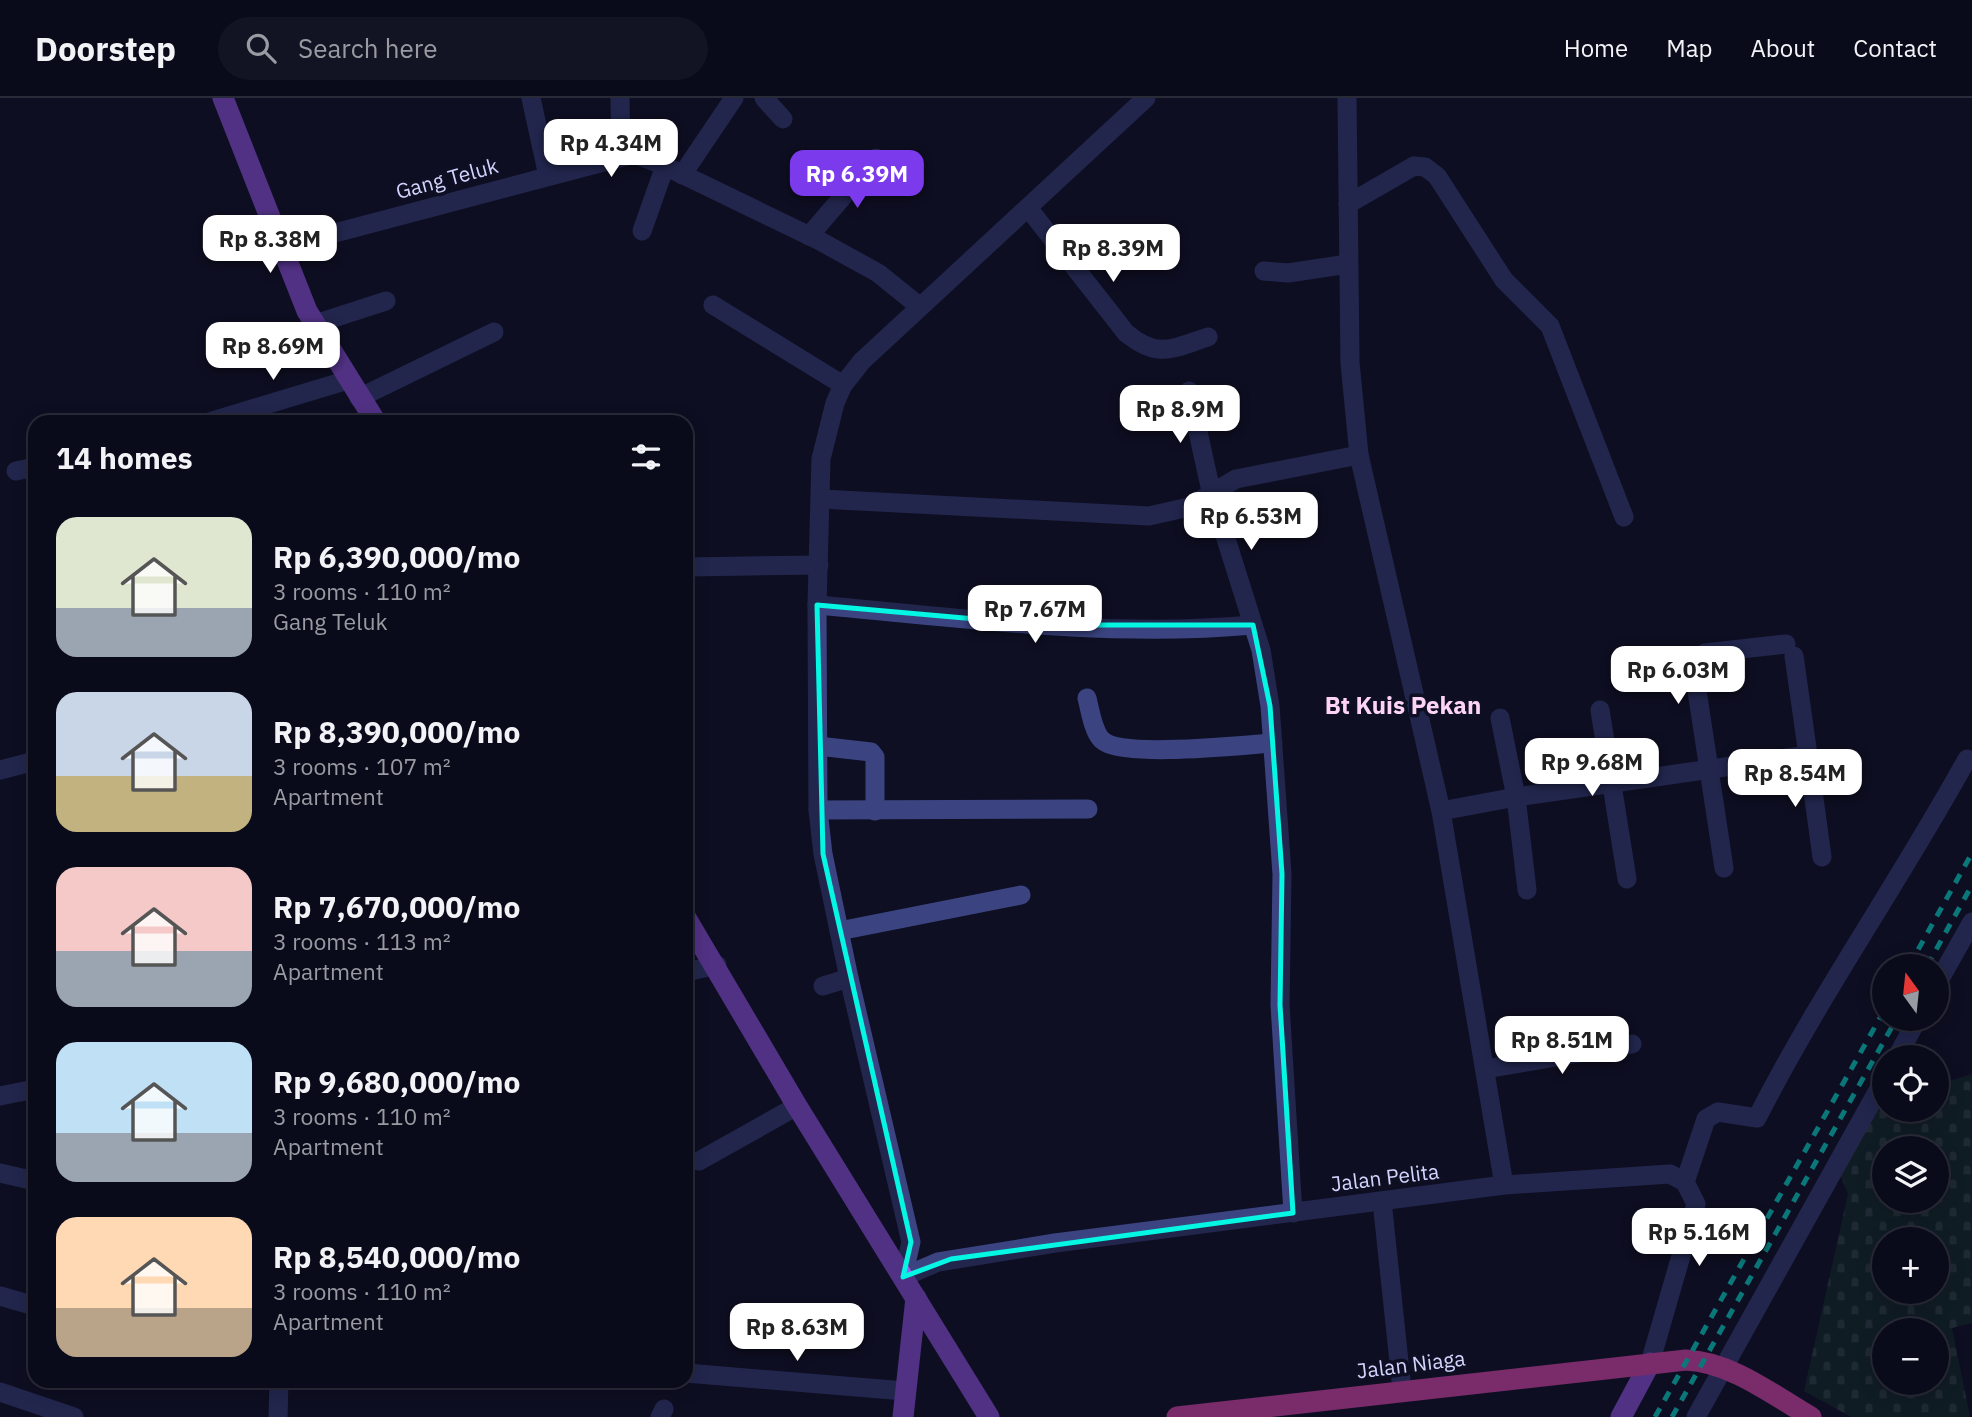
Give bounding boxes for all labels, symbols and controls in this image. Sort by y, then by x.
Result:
search box [218,17,708,80]
text: Doorstep [35,27,176,70]
icon: search [242,29,280,67]
text: Search here [298,31,437,65]
text: Home [1564,32,1628,64]
text: Map [1666,32,1712,64]
text: About [1750,32,1815,64]
text: Contact [1853,32,1937,64]
pin: Rp 4.34M [539,120,683,179]
text: Rp 4.34M [560,127,662,157]
pin: Rp 6.39M [785,150,929,210]
street label: Gang Teluk [393,151,501,205]
text: Rp 6.39M [806,158,908,188]
pin: Rp 8.38M [198,216,342,275]
text: Rp 8.38M [219,223,321,253]
pin: Rp 8.39M [1041,225,1185,284]
text: Rp 8.39M [1062,232,1164,262]
pin: Rp 8.69M [201,322,345,382]
text: Rp 8.69M [222,330,324,360]
pin: Rp 8.9M [1115,386,1245,445]
text: Rp 8.9M [1136,393,1224,423]
text: 14 homes [56,438,193,477]
icon: filters [627,438,665,476]
pin: Rp 6.53M [1179,492,1323,552]
text: Rp 6.53M [1200,500,1302,530]
text: Rp 6,390,000/mo [273,537,520,576]
icon: home [112,545,196,629]
text: 3 rooms · 110 m² [273,576,451,606]
pin: Rp 7.67M [963,586,1107,645]
text: Rp 7.67M [984,593,1086,623]
text: Gang Teluk [273,606,388,636]
pin: Rp 6.03M [1606,646,1750,706]
text: Rp 6.03M [1627,654,1729,684]
district label: Bt Kuis Pekan [1325,689,1481,721]
text: Rp 8,390,000/mo [273,712,520,751]
icon: home [112,720,196,804]
pin: Rp 9.68M [1520,738,1664,798]
text: Rp 9.68M [1541,746,1643,776]
pin: Rp 8.54M [1723,750,1867,809]
text: 3 rooms · 107 m² [273,751,451,781]
text: Rp 8.54M [1744,757,1846,787]
text: Apartment [273,781,384,811]
text: Rp 7,670,000/mo [273,887,520,926]
icon: home [112,895,196,979]
text: 3 rooms · 113 m² [273,926,451,956]
north arrow [1872,954,1950,1031]
map controls [1872,954,1949,1395]
text: Apartment [273,956,384,986]
pin: Rp 8.51M [1490,1016,1634,1076]
text: Rp 8.51M [1511,1024,1613,1054]
button: locate [1872,1045,1949,1122]
text: Rp 9,680,000/mo [273,1062,520,1101]
icon: home [112,1070,196,1154]
text: 3 rooms · 110 m² [273,1101,451,1131]
text: Apartment [273,1131,384,1161]
button: layers [1872,1136,1949,1213]
street label: Jalan Pelita [1329,1156,1441,1198]
pin: Rp 5.16M [1627,1208,1771,1268]
text: Rp 5.16M [1648,1216,1750,1246]
button: + [1872,1227,1949,1304]
text: Rp 8,540,000/mo [273,1237,520,1276]
icon: home [112,1245,196,1329]
text: 3 rooms · 110 m² [273,1276,451,1306]
pin: Rp 8.63M [725,1304,869,1363]
text: Apartment [273,1306,384,1336]
text: Rp 8.63M [746,1311,848,1341]
button: − [1872,1318,1949,1395]
street label: Jalan Niaga [1355,1343,1467,1385]

